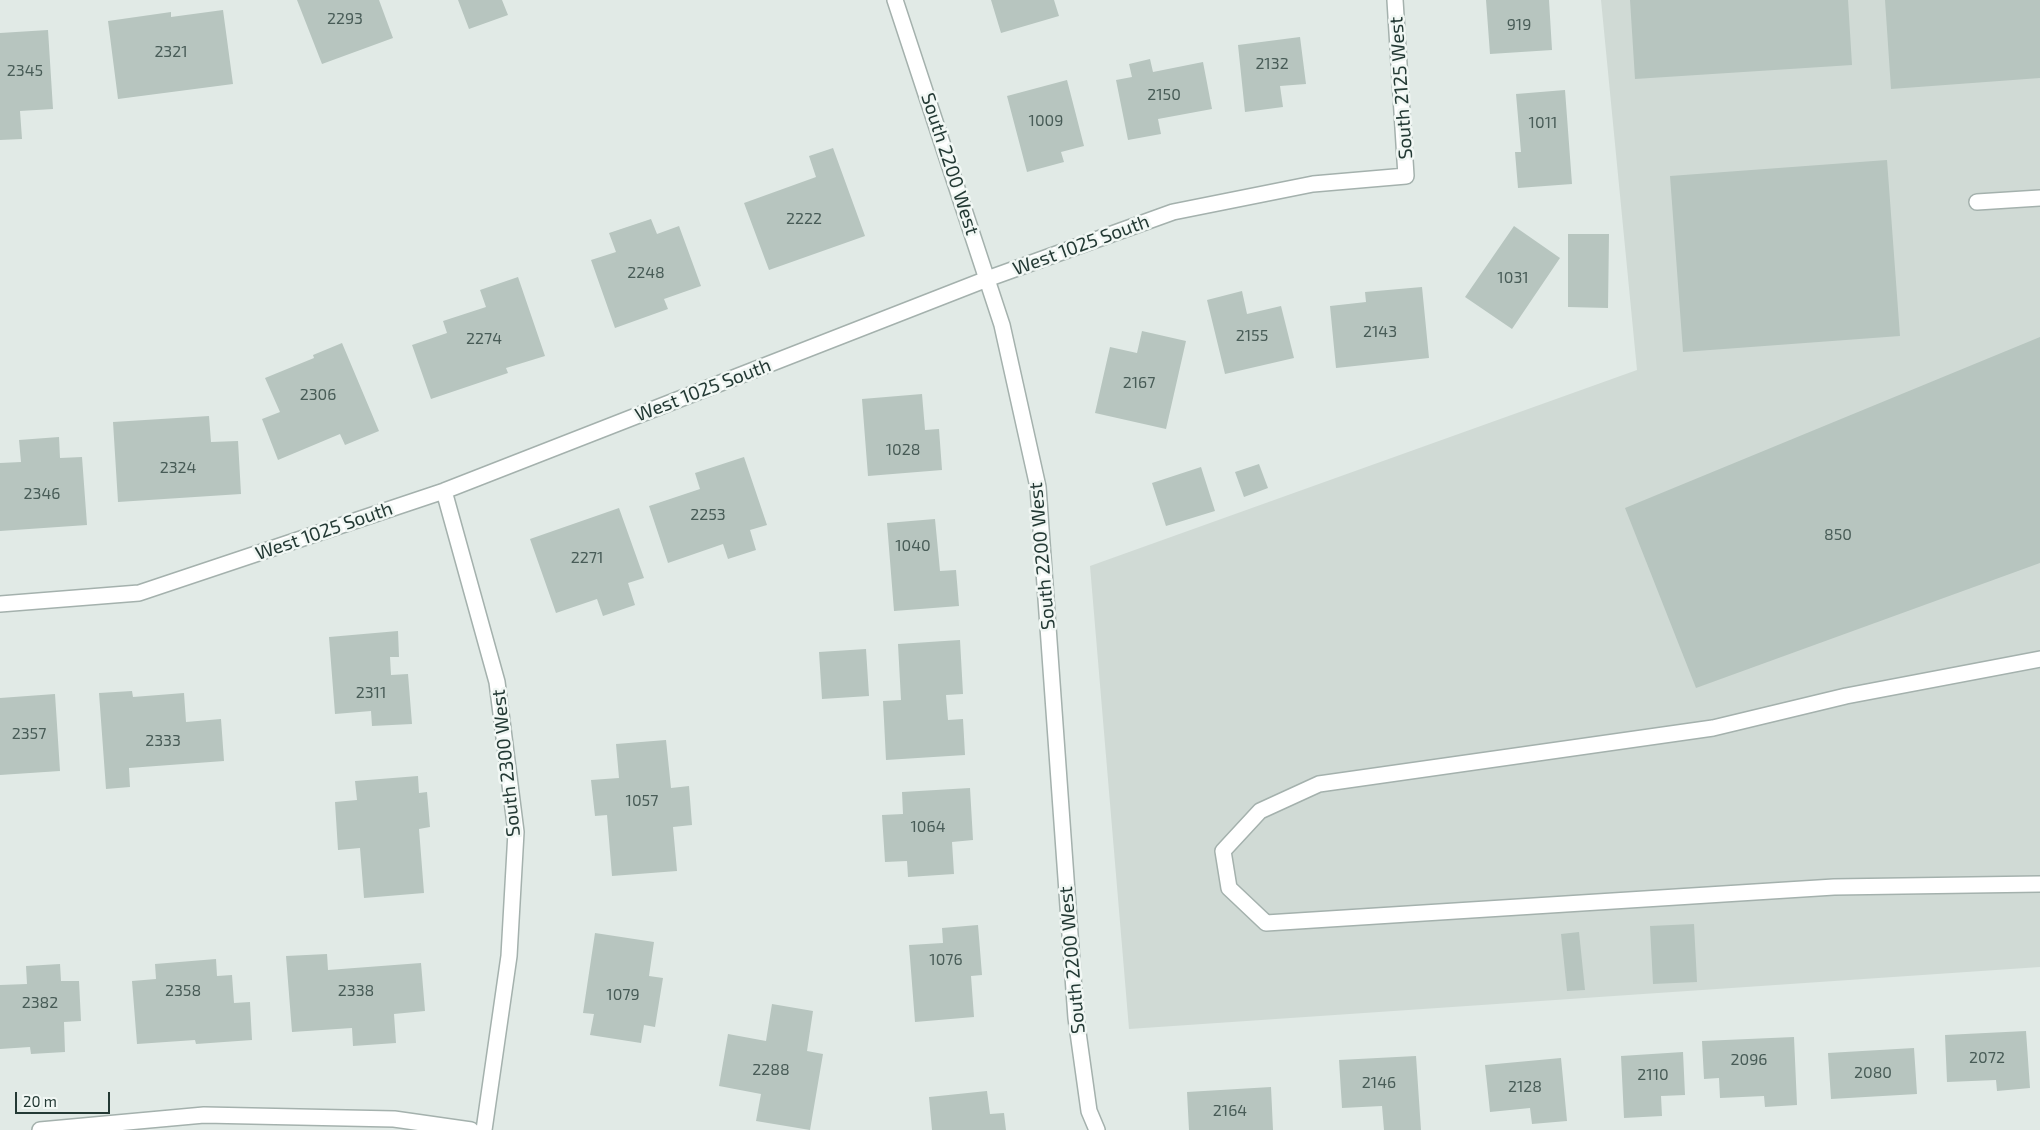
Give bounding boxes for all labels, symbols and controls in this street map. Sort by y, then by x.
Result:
house number: 2293 [327,9,363,29]
house number: 919 [1507,15,1531,35]
street label: South 2125 West [1385,16,1417,160]
house number: 2321 [154,42,188,62]
house number: 2132 [1255,54,1289,74]
house number: 2345 [7,61,43,81]
house number: 2150 [1147,85,1181,105]
street label: South 2200 West [916,90,984,238]
house number: 1009 [1029,111,1063,131]
house number: 1011 [1529,113,1557,133]
house number: 2222 [786,209,822,229]
street label: West 1025 South [1010,210,1152,280]
house number: 2248 [627,263,665,283]
house number: 1031 [1497,268,1529,288]
house number: 2143 [1363,322,1397,342]
house number: 2155 [1236,326,1268,346]
house number: 2274 [466,329,502,349]
street label: West 1025 South [632,354,774,426]
house number: 2167 [1123,373,1155,393]
house number: 2306 [300,385,336,405]
house number: 1028 [886,440,920,460]
house number: 2324 [160,458,196,478]
street label: South 2200 West [1024,481,1060,631]
house number: 2346 [24,484,60,504]
street label: West 1025 South [252,497,396,565]
house number: 2253 [690,505,726,525]
house number: 850 [1824,525,1852,545]
house number: 1040 [895,536,931,556]
house number: 2271 [571,548,603,568]
house number: 2311 [356,683,386,703]
street label: South 2300 West [487,688,525,838]
house number: 2357 [12,724,46,744]
house number: 2333 [145,731,181,751]
house number: 1057 [626,791,658,811]
house number: 1064 [910,817,946,837]
street label: South 2200 West [1054,885,1090,1035]
house number: 1076 [929,950,963,970]
house number: 2358 [165,981,201,1001]
house number: 2338 [338,981,374,1001]
house number: 1079 [606,985,640,1005]
house number: 2382 [22,993,58,1013]
house number: 2072 [1969,1048,2005,1068]
house number: 2096 [1731,1050,1767,1070]
house number: 2288 [752,1060,790,1080]
house number: 2080 [1854,1063,1892,1083]
house number: 2110 [1637,1065,1669,1085]
house number: 2146 [1362,1073,1396,1093]
house number: 2128 [1508,1077,1542,1097]
scale bar [18,1082,112,1114]
text: 20 m [23,1092,57,1110]
house number: 2164 [1213,1101,1247,1121]

